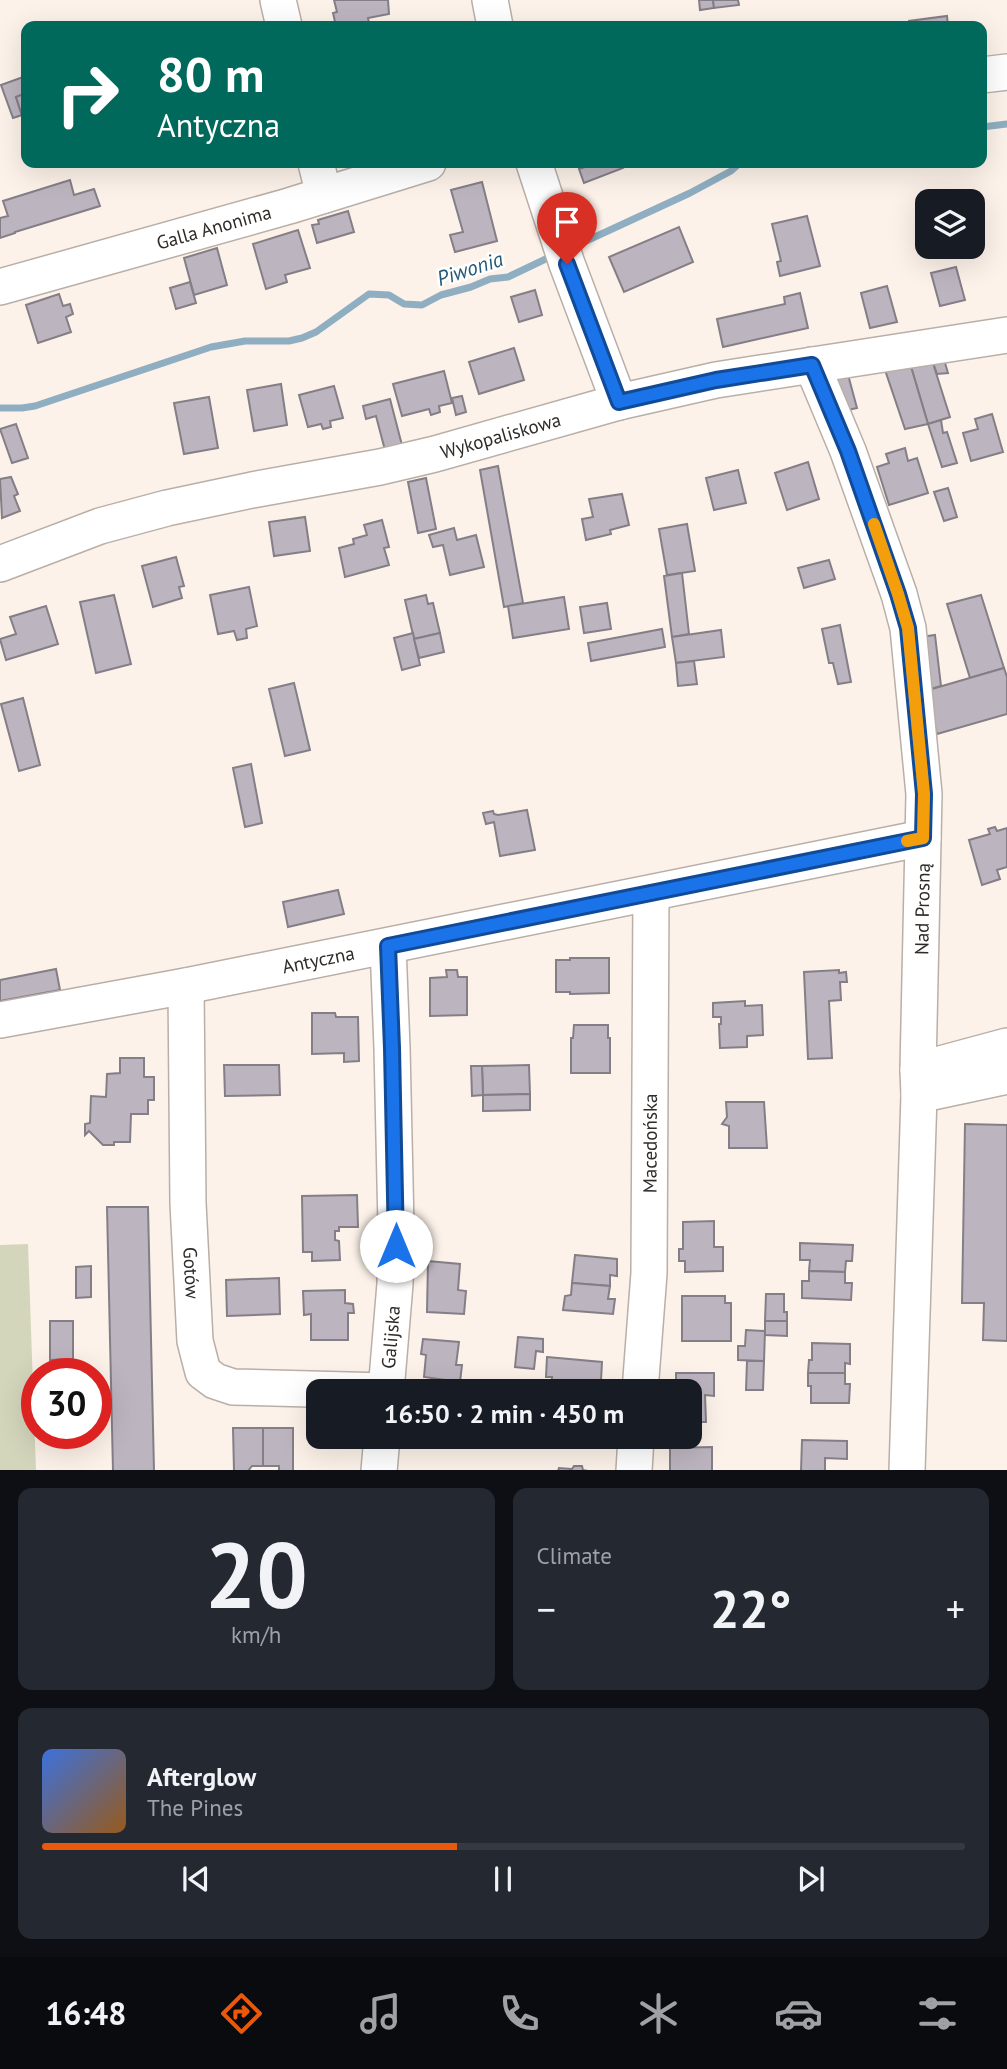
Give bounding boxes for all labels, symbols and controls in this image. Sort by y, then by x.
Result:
text: 80 m [157,42,264,106]
icon: right [42,49,133,140]
text: Antyczna [157,104,280,146]
map controls [915,189,985,259]
button: layers [915,189,985,259]
pin [537,192,597,264]
street label: Galla Anonima [154,200,274,255]
icon: arrive [548,203,586,241]
water label: Piwonia [433,245,507,292]
street label: Wykopaliskowa [438,407,564,464]
street label: Nad Prosną [909,863,935,955]
street label: Antyczna [280,940,357,978]
street label: Macedońska [637,1093,662,1193]
position arrow [359,1209,433,1283]
street label: Gotów [178,1246,205,1300]
street label: Galijska [376,1305,405,1370]
speed limit sign: 30 [21,1358,112,1449]
text: 16:50 · 2 min · 450 m [384,1397,624,1430]
text: 20 [205,1515,308,1633]
text: Climate [537,1541,612,1570]
text: 22° [710,1575,792,1642]
text: − [537,1584,556,1633]
text: + [946,1584,965,1633]
text: km/h [231,1620,281,1649]
text: Afterglow [147,1760,256,1793]
text: The Pines [147,1793,243,1822]
icon: previous [177,1860,215,1898]
icon: pause [484,1860,522,1898]
icon: next [792,1860,830,1898]
icon: directions [217,1989,266,2038]
icon: music [356,1989,405,2038]
icon: phone [495,1989,544,2038]
icon: climate [634,1989,683,2038]
icon: car [774,1989,823,2038]
icon: filters [913,1989,962,2038]
text: 16:48 [45,1992,126,2034]

